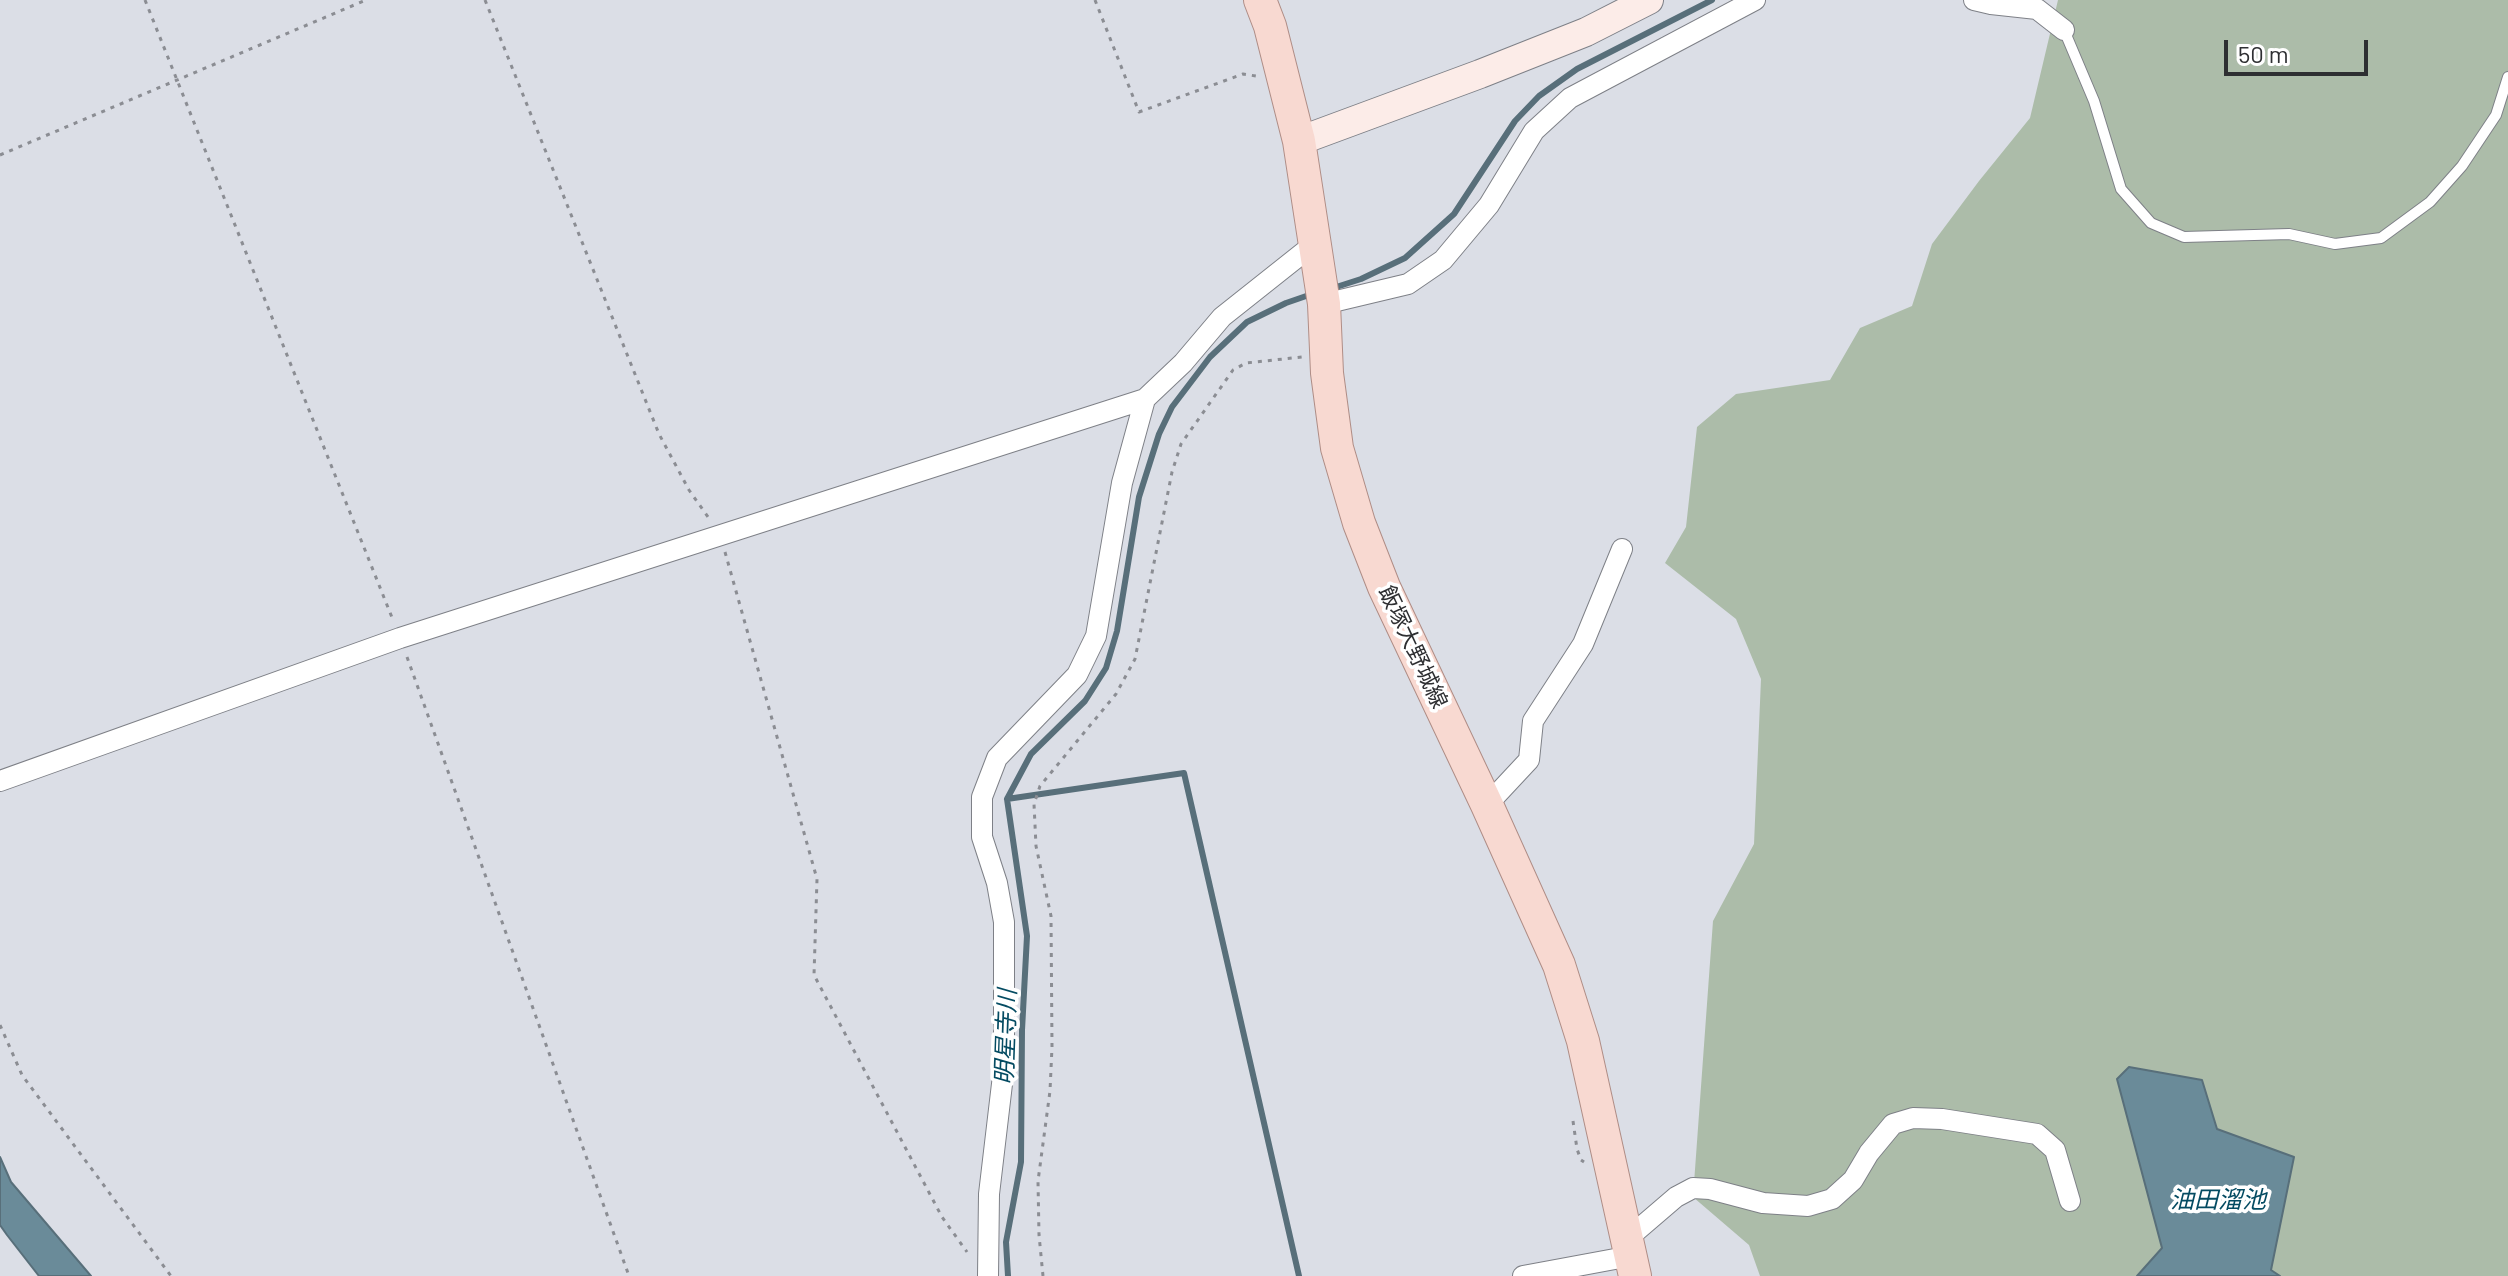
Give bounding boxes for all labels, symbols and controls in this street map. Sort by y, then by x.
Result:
scale bar [2228,24,2372,74]
text: 50 m [2238,39,2289,68]
street label: 飯塚大野城線 [1373,582,1453,712]
water label: 明星寺川 [990,989,1022,1085]
water label: 油田溜池 [2170,1186,2266,1214]

